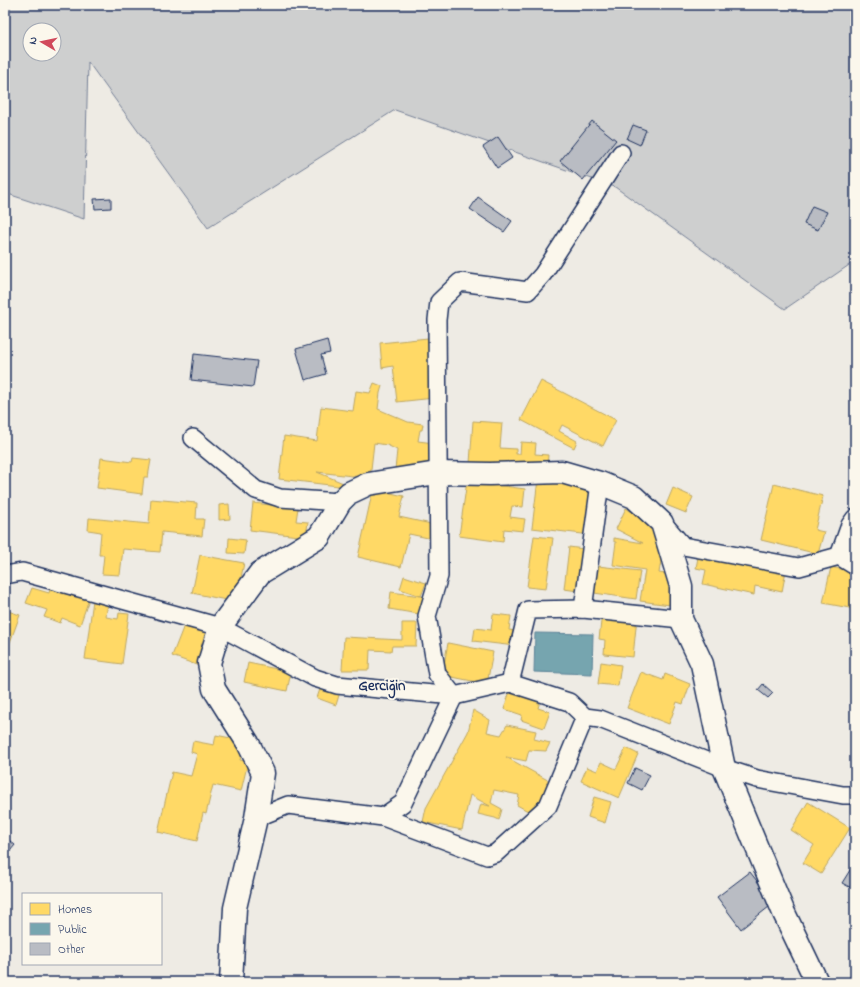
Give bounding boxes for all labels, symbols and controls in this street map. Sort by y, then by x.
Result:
north arrow [22,22,62,62]
text: N [25,36,42,46]
district label: Gerciğin [359,675,406,699]
legend [22,893,162,965]
text: Homes [58,901,92,919]
text: Public [58,921,87,939]
text: Other [58,941,85,959]

